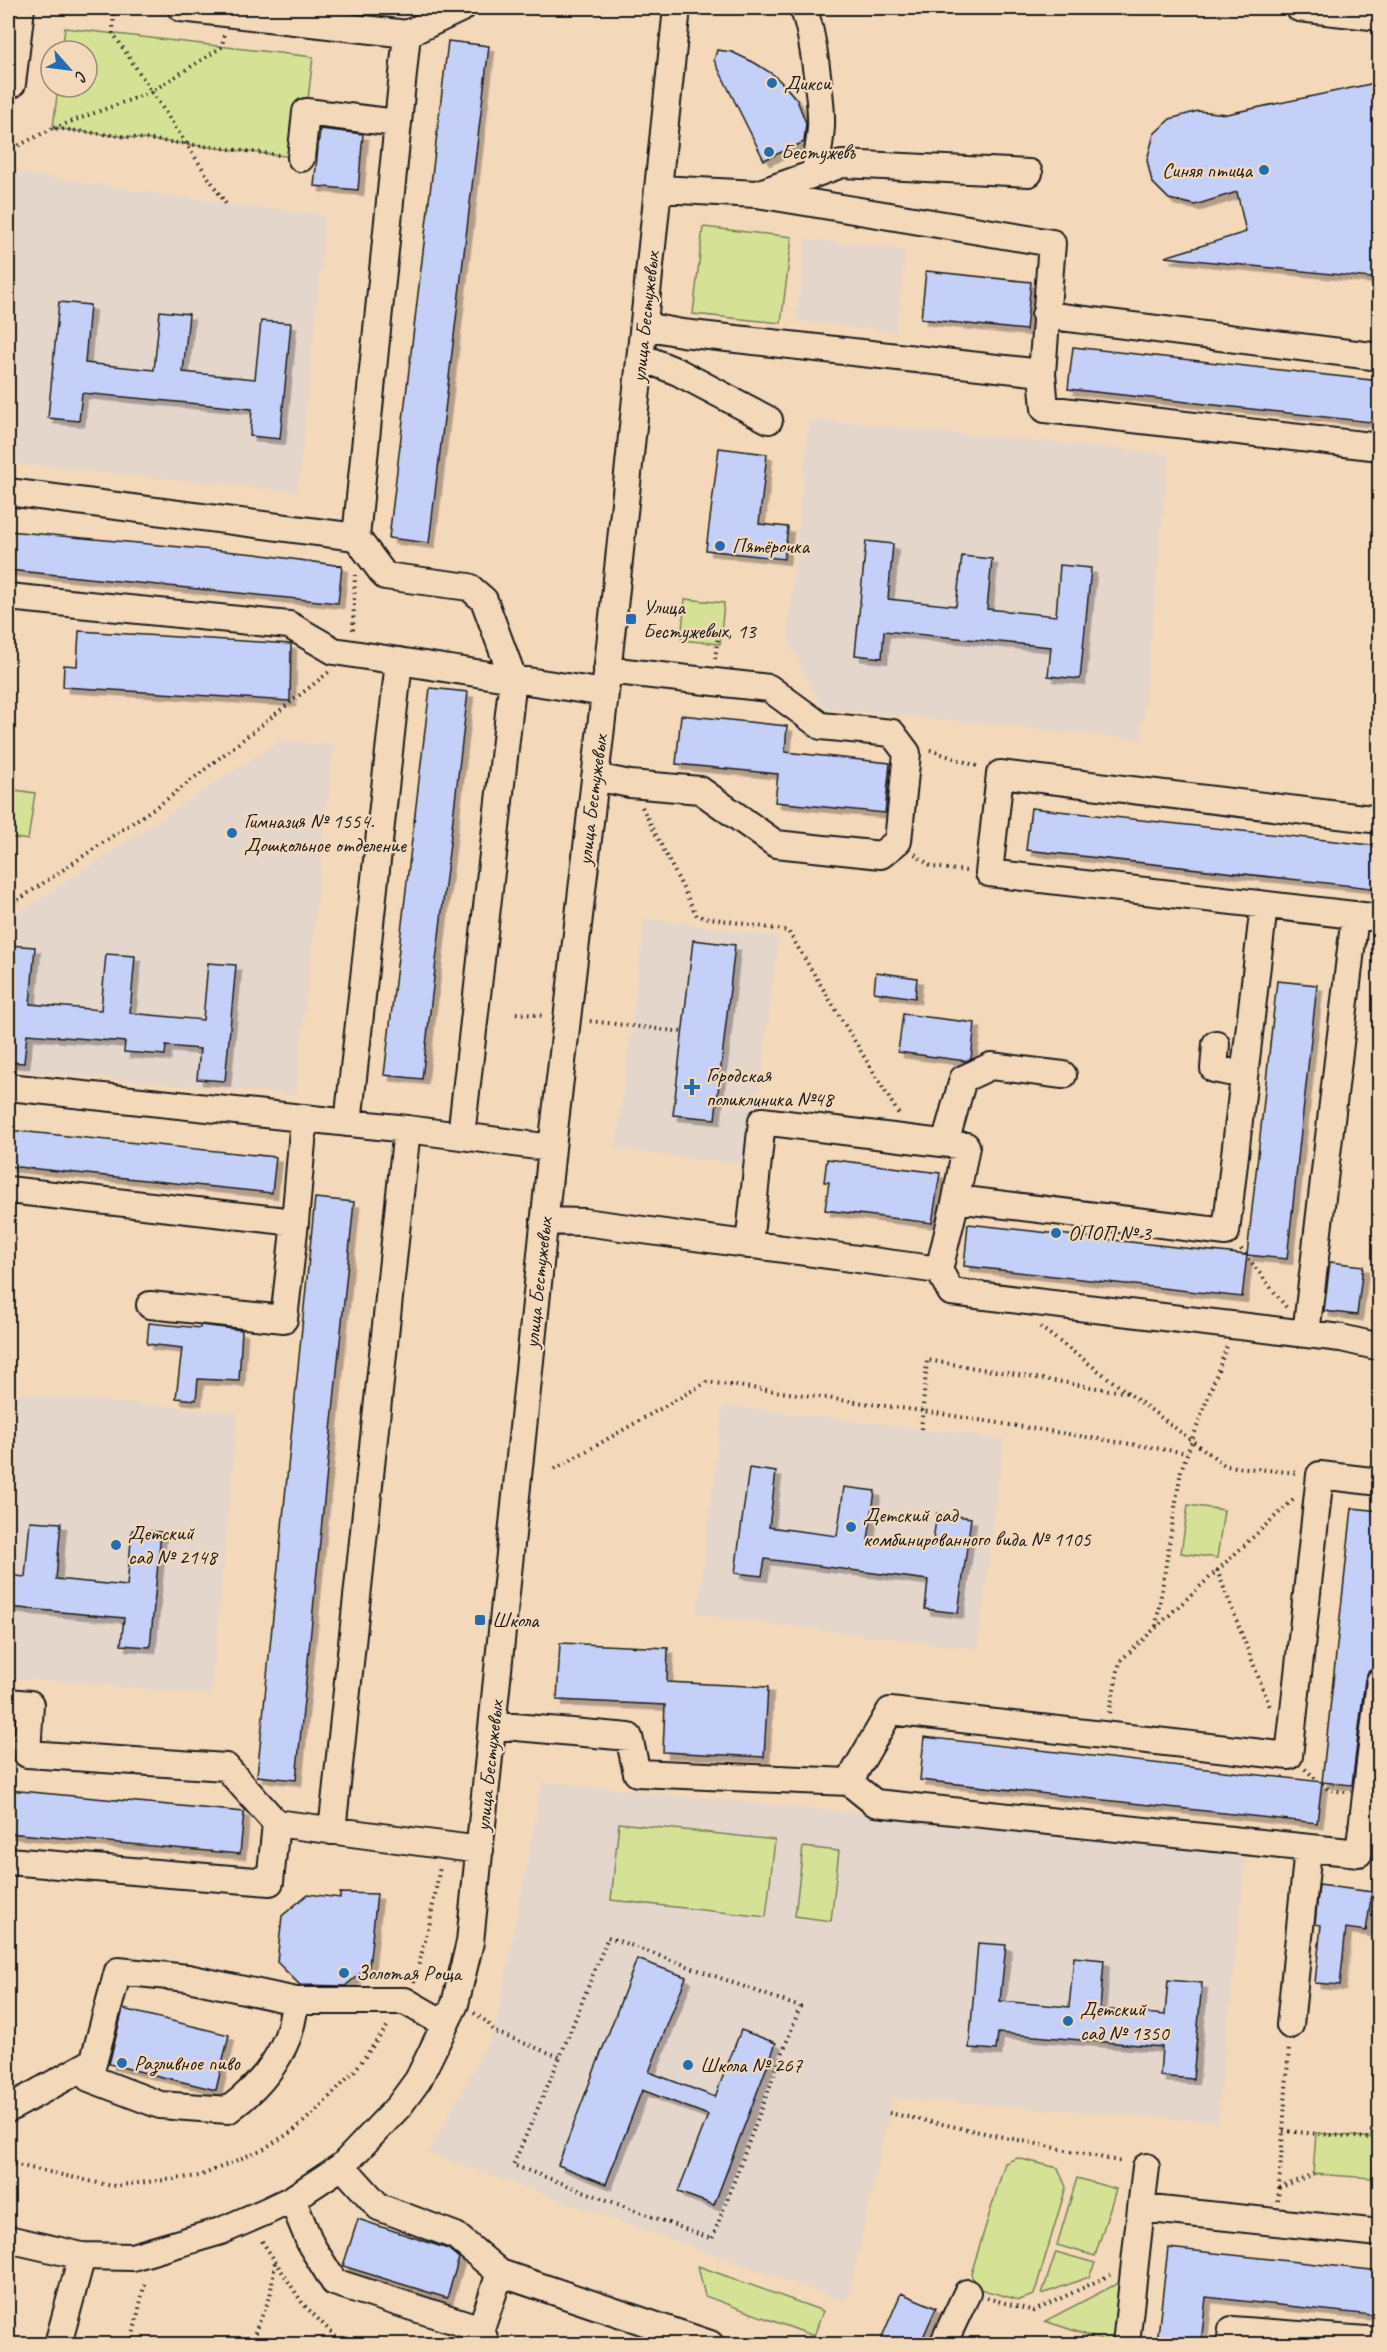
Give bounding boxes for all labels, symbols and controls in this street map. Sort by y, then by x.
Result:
north arrow [39,39,99,99]
text: С [70,67,92,86]
place label: Дикси [784,70,833,96]
marker: Дикси [765,76,779,90]
place label: Бестужевъ [781,139,857,165]
marker: Бестужевъ [762,145,776,159]
place label: Синяя птица [1162,157,1254,183]
marker: Синяя птица [1257,163,1271,177]
street label: улица Бестужевых [625,249,665,385]
place label: Пятёрочка [732,533,811,559]
marker: Пятёрочка [713,539,727,553]
place label: Улица Бестужевых, 13 [643,594,757,644]
marker: Улица Бестужевых, 13 [624,612,638,626]
street label: улица Бестужевых [571,732,613,869]
place label: Гимназия № 1554. Дошкольное отделение [244,808,407,858]
marker: Гимназия № 1554. Дошкольное отделение [225,826,239,840]
place label: Городская поликлиника №48 [706,1062,835,1112]
marker: Городская поликлиника №48 [683,1078,701,1096]
street label: улица Бестужевых [518,1215,558,1351]
place label: ОПОП № 3 [1068,1220,1153,1246]
marker: ОПОП № 3 [1049,1226,1063,1240]
place label: Детский сад комбинированного вида № 1105 [863,1502,1092,1552]
place label: Детский сад № 2148 [128,1520,219,1570]
marker: Детский сад комбинированного вида № 1105 [844,1520,858,1534]
marker: Детский сад № 2148 [109,1538,123,1552]
place label: Школа [492,1607,540,1633]
marker: Школа [473,1613,487,1627]
street label: улица Бестужевых [469,1698,509,1834]
place label: Золотая Роща [356,1960,463,1986]
marker: Золотая Роща [337,1966,351,1980]
place label: Детский сад № 1350 [1080,1996,1170,2046]
marker: Детский сад № 1350 [1061,2014,1075,2028]
place label: Разливное пиво [134,2050,241,2077]
place label: Школа № 267 [700,2052,804,2078]
marker: Разливное пиво [115,2056,129,2070]
marker: Школа № 267 [681,2058,695,2072]

